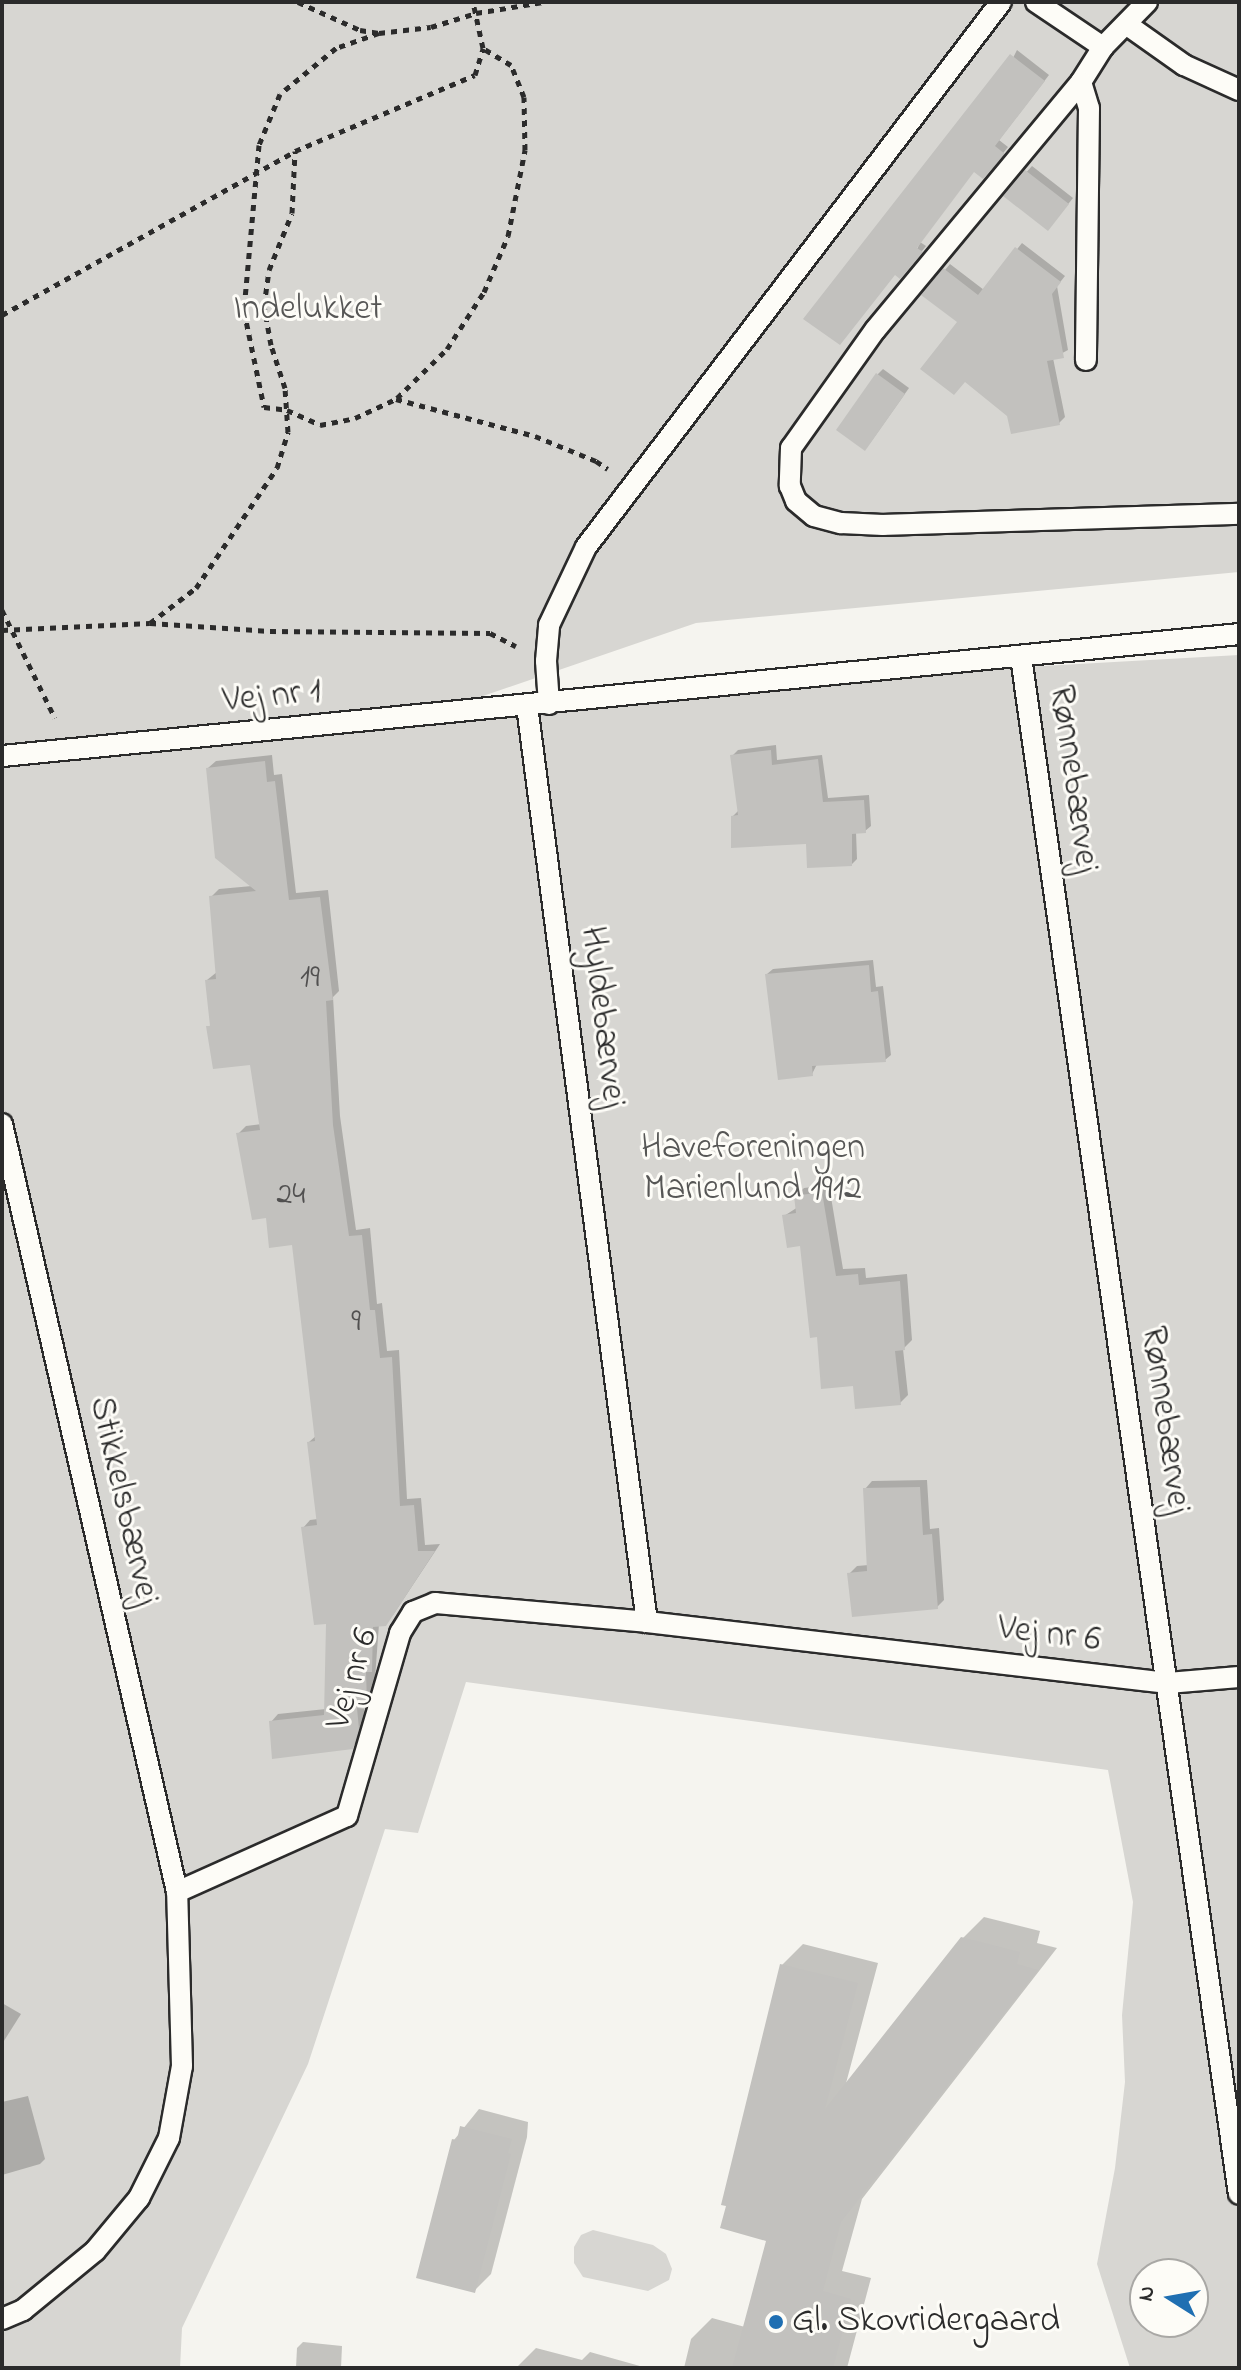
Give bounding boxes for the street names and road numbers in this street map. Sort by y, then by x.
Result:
street label: Vej nr 1 [221,670,323,724]
street label: Rønnebærvej [1038,682,1108,876]
street label: Hyldebærvej [569,924,635,1110]
street label: Rønnebærvej [1130,1323,1200,1517]
street label: Stikkelsbærvej [78,1393,168,1609]
street label: Vej nr 6 [995,1607,1103,1663]
street label: Vej nr 6 [317,1623,389,1735]

